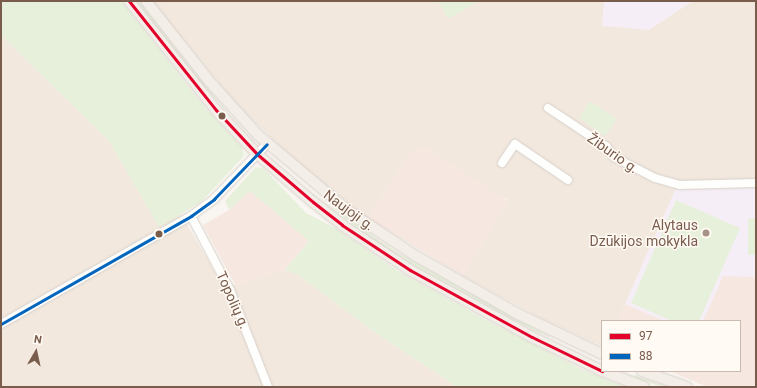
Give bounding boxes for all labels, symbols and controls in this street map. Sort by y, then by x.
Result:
unlabelled marker [217,111,227,121]
street label: Žiburio g. [584,129,642,177]
street label: Naujoji g. [320,186,378,234]
place label: Alytaus Dzūkijos mokykla [590,217,698,250]
marker: Alytaus Dzūkijos mokykla [701,228,711,238]
unlabelled marker [154,229,164,239]
street label: Topolių g. [213,269,253,331]
legend [601,320,741,372]
text: 97 [639,329,653,343]
north arrow [16,332,56,372]
text: N [33,333,43,347]
text: 88 [639,349,653,363]

